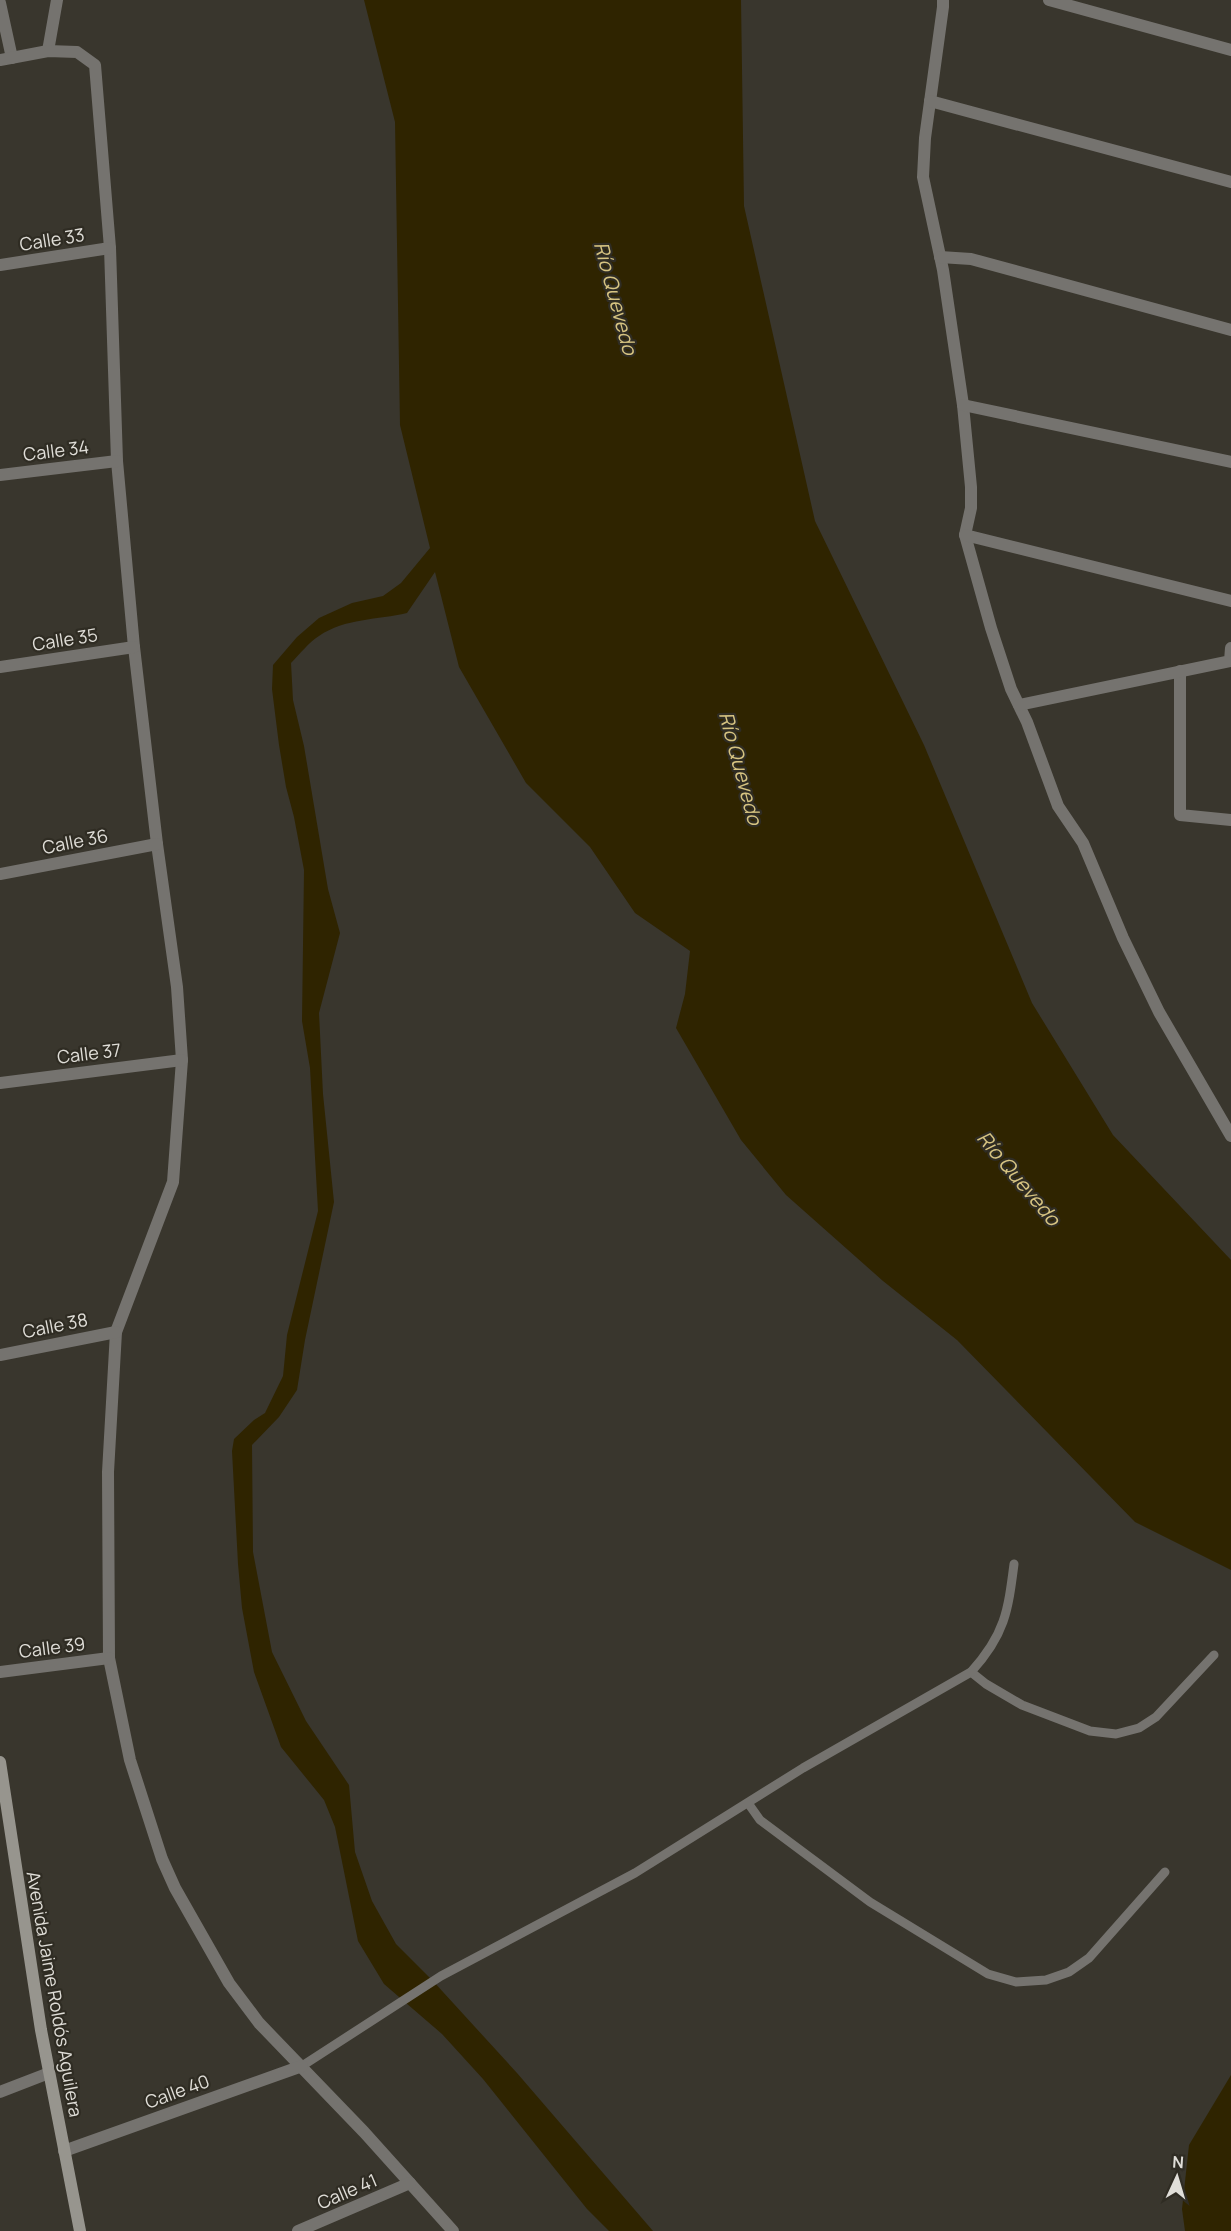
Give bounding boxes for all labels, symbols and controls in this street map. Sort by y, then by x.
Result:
street label: Calle 33 [18,222,86,256]
water label: Río Quevedo [588,239,644,359]
street label: Calle 34 [22,434,90,466]
street label: Calle 35 [31,622,99,656]
water label: Río Quevedo [713,709,769,829]
street label: Calle 36 [40,823,110,859]
street label: Calle 37 [56,1037,122,1069]
water label: Río Quevedo [971,1125,1067,1232]
street label: Calle 38 [20,1307,90,1343]
street label: Calle 39 [18,1631,86,1663]
street label: Avenida Jaime Roldós Aguilera [22,1869,88,2119]
street label: Calle 40 [141,2068,213,2114]
north arrow [1147,2147,1207,2207]
text: N [1172,2151,1185,2173]
street label: Calle 41 [313,2168,381,2214]

